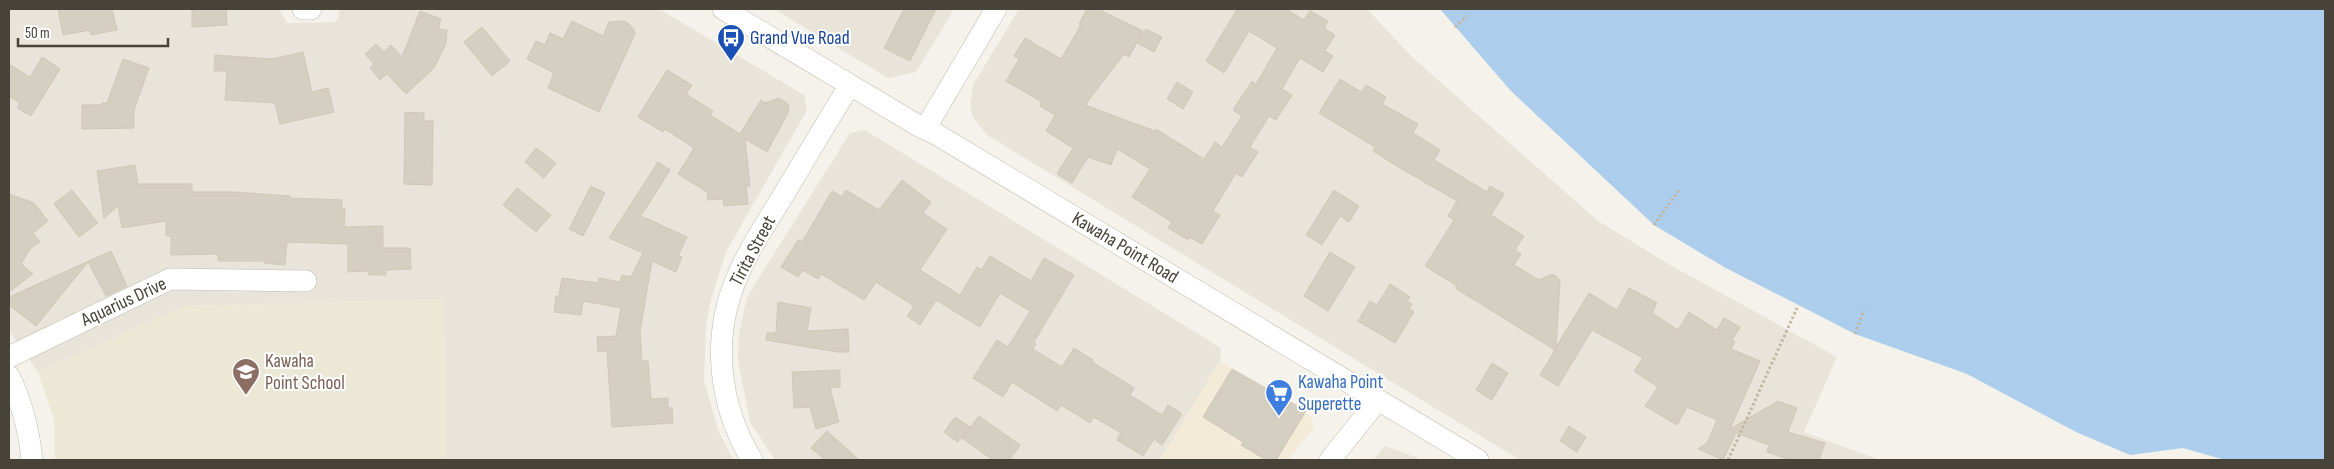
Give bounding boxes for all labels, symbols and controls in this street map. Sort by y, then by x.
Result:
scale bar [18,15,168,47]
bus stop icon: Grand Vue Road [716,23,746,62]
text: 50 m [25,24,50,43]
place label: Grand Vue Road [750,27,850,50]
street label: Kawaha Point Road [1068,207,1182,289]
street label: Tirita Street [725,212,781,290]
street label: Aquarius Drive [77,272,170,332]
place label: Kawaha Point School [265,350,345,395]
school or university icon: Kawaha Point School [231,357,261,396]
place label: Kawaha Point Superette [1298,371,1384,416]
supermarket icon: Kawaha Point Superette [1264,378,1294,417]

